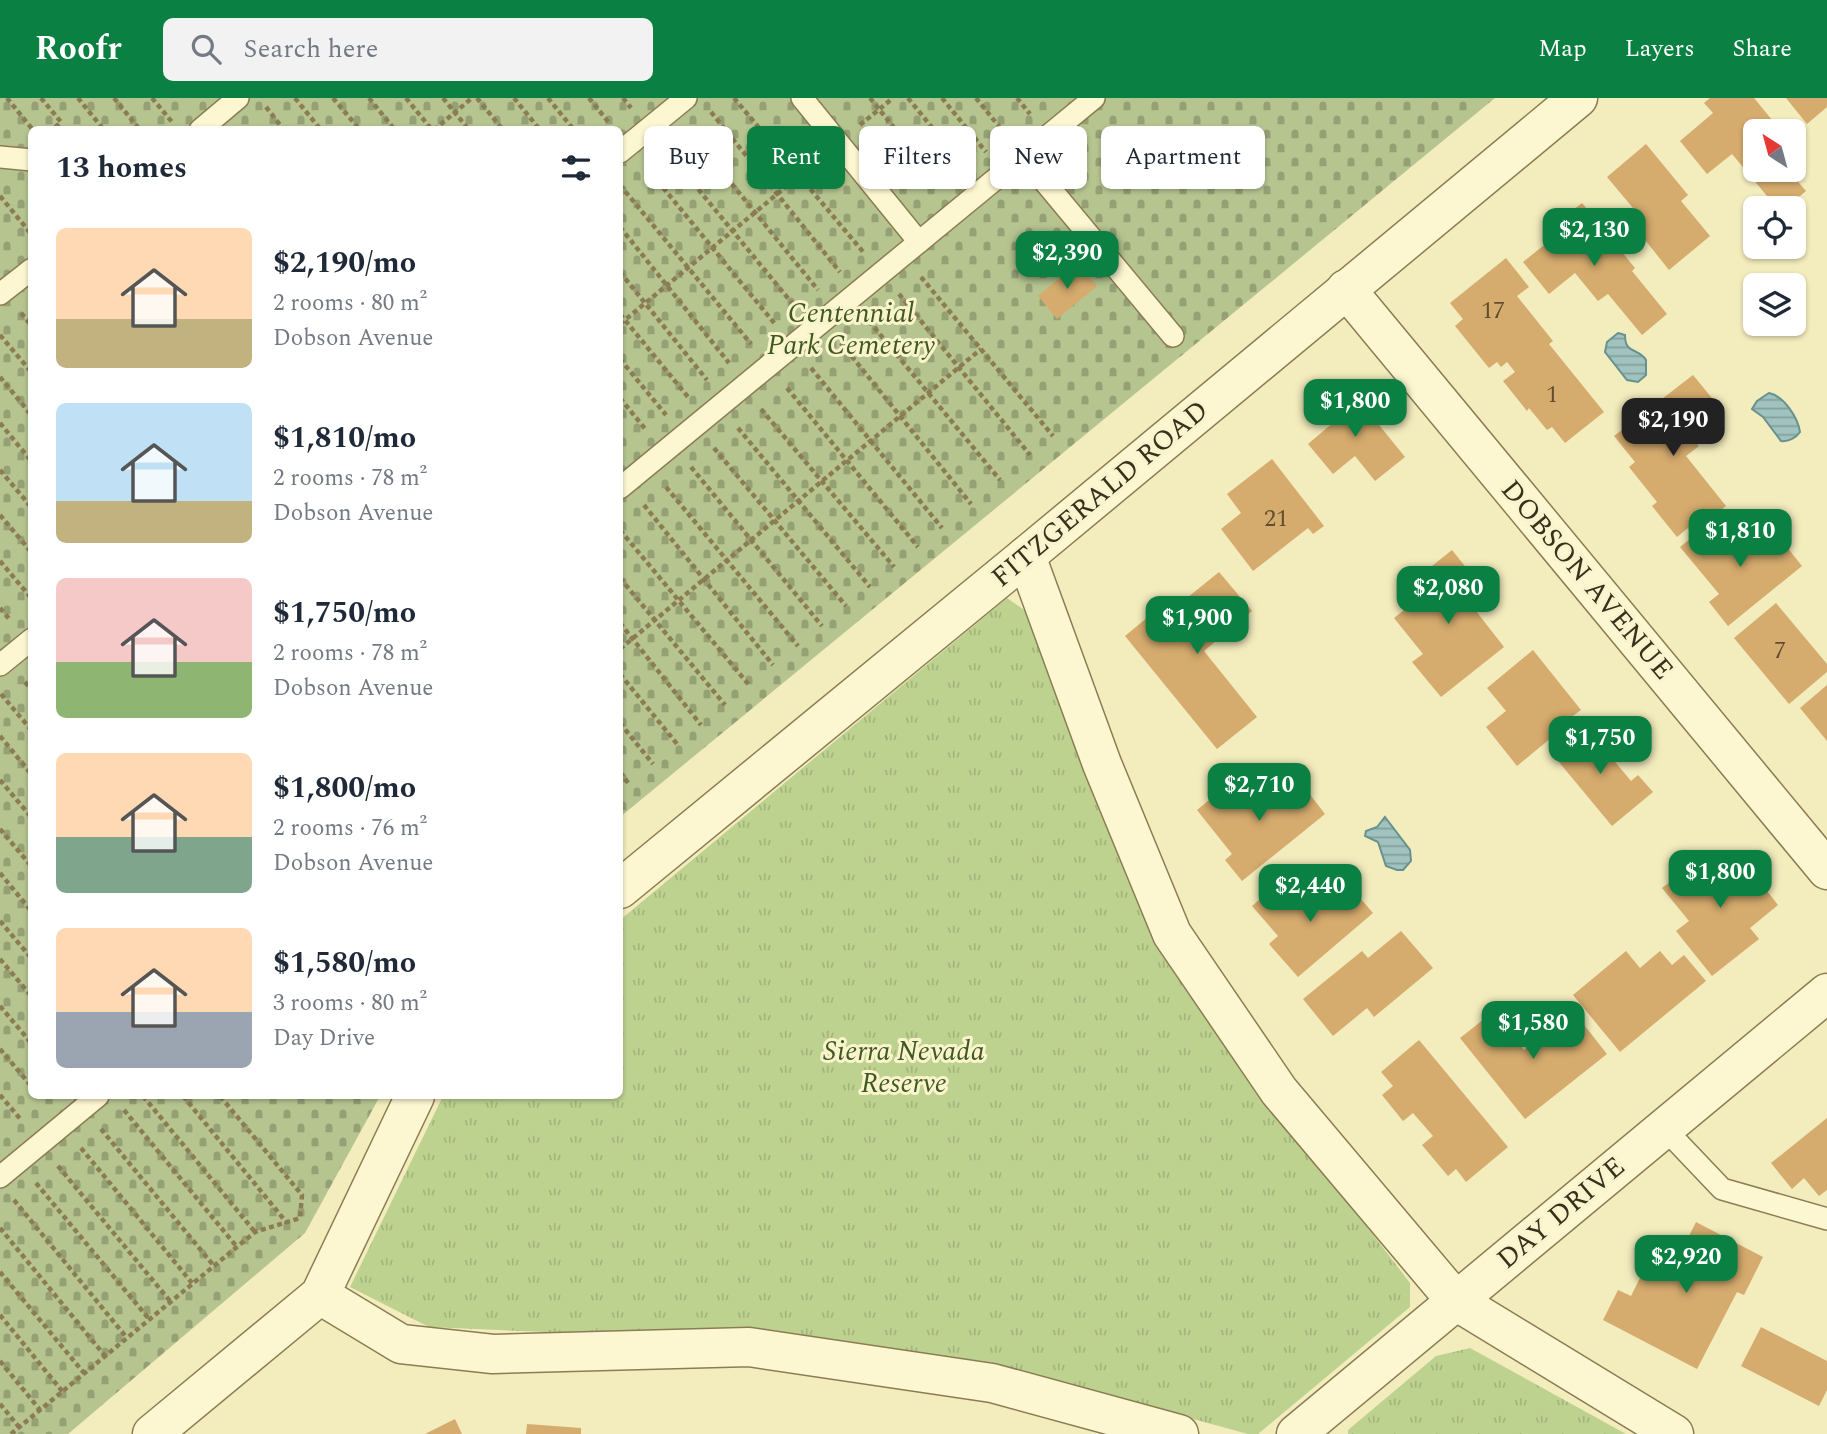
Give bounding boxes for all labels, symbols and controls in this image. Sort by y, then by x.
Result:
search box [163,18,653,81]
text: Roofr [35,24,121,74]
text: Search here [243,29,378,69]
icon: search [187,30,225,68]
text: Map [1538,31,1587,67]
text: Layers [1625,31,1695,67]
text: Share [1733,31,1792,67]
north arrow [1743,119,1806,182]
map controls [1743,119,1806,336]
chip: Buy [644,126,733,189]
chip: Rent [747,126,845,189]
chip: Filters [859,126,976,189]
chip: New [990,126,1087,189]
chip: Apartment [1101,126,1265,189]
text: 13 homes [56,145,187,191]
icon: filters [557,149,595,187]
button: locate [1743,196,1806,259]
pin: $2,130 [1537,208,1651,268]
text: $2,130 [1559,213,1629,248]
pin: $2,390 [1010,232,1124,291]
text: $2,390 [1032,236,1102,271]
text: $2,190/mo [273,240,416,286]
icon: home [112,256,196,340]
button: layers [1743,273,1806,336]
text: 2 rooms · 80 m² [273,286,427,321]
park label: Centennial Park Cemetery [767,292,936,367]
house number: 17 [1481,293,1505,329]
text: Dobson Avenue [273,321,433,356]
house number: 1 [1546,377,1558,413]
pin: $1,800 [1298,380,1412,439]
text: $1,800 [1320,384,1390,419]
street label: FITZGERALD ROAD [982,390,1218,598]
pin: $2,190 [1616,398,1730,458]
text: $2,190 [1638,403,1708,438]
text: $1,810/mo [273,415,416,461]
icon: home [112,431,196,515]
text: 2 rooms · 78 m² [273,461,427,496]
street label: DOBSON AVENUE [1490,470,1684,690]
text: Dobson Avenue [273,496,433,531]
house number: 21 [1264,501,1288,537]
pin: $1,810 [1683,510,1797,569]
text: $1,810 [1705,514,1775,549]
pin: $2,080 [1391,566,1505,626]
text: $2,080 [1413,571,1483,606]
text: $1,750/mo [273,590,416,636]
pin: $1,900 [1140,596,1254,656]
text: $1,900 [1162,601,1232,636]
icon: home [112,606,196,690]
house number: 7 [1774,633,1786,669]
text: 2 rooms · 78 m² [273,636,427,671]
text: Dobson Avenue [273,671,433,706]
pin: $1,750 [1543,716,1657,776]
text: $1,750 [1565,721,1635,756]
pin: $2,710 [1202,764,1316,823]
text: $1,800/mo [273,765,416,811]
text: $2,710 [1224,768,1294,803]
icon: home [112,781,196,865]
text: 2 rooms · 76 m² [273,811,427,846]
text: Dobson Avenue [273,846,433,881]
pin: $1,800 [1663,850,1777,910]
text: $1,800 [1685,855,1755,890]
pin: $2,440 [1253,864,1367,924]
text: $2,440 [1275,869,1345,904]
text: $1,580/mo [273,940,416,986]
icon: home [112,956,196,1040]
text: 3 rooms · 80 m² [273,986,427,1021]
pin: $1,580 [1476,1002,1590,1061]
text: $1,580 [1498,1006,1568,1041]
text: Day Drive [273,1021,375,1056]
park label: Sierra Nevada Reserve [823,1030,985,1105]
street label: DAY DRIVE [1487,1146,1635,1280]
pin: $2,920 [1629,1236,1743,1295]
text: $2,920 [1651,1240,1721,1275]

